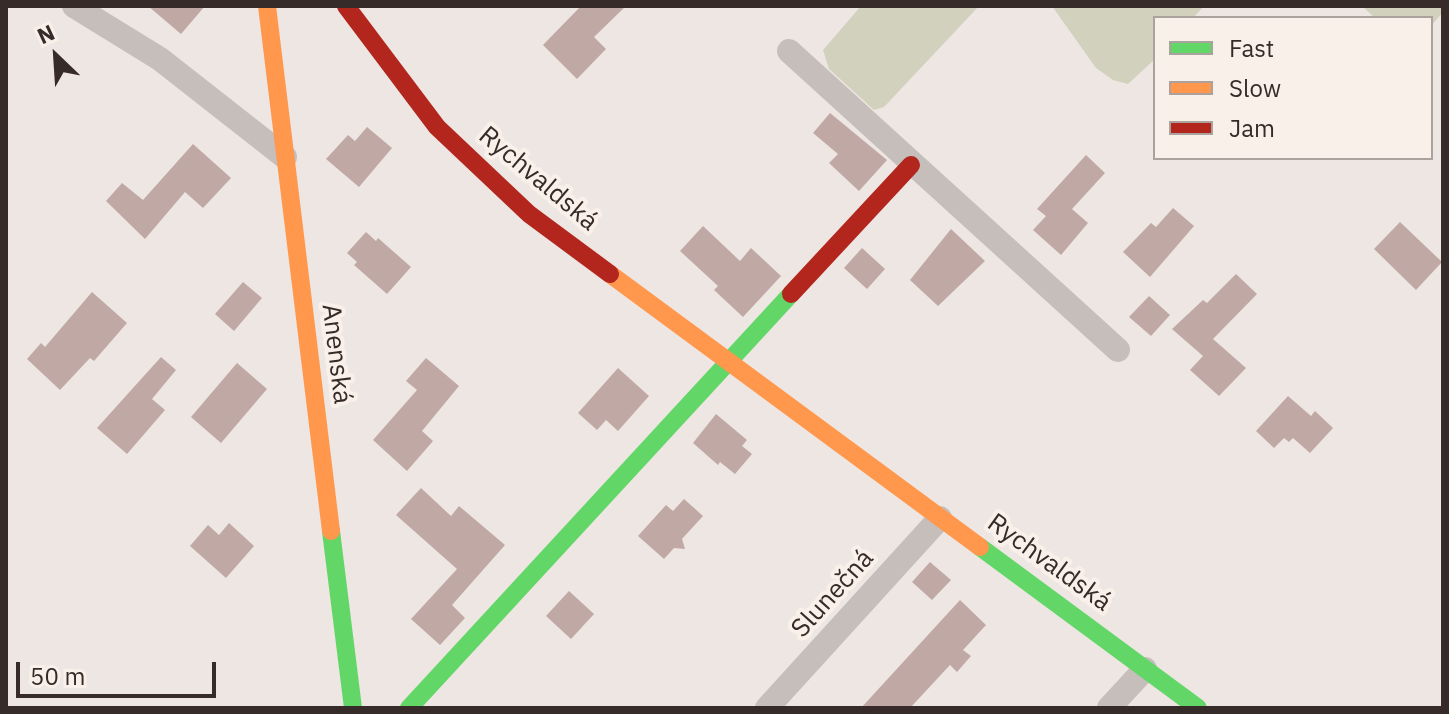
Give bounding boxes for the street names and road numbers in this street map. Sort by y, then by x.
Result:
street label: Rychvaldská [472,120,604,238]
street label: Anenská [314,302,358,406]
street label: Rychvaldská [981,508,1117,618]
street label: Slunečná [785,544,881,644]

